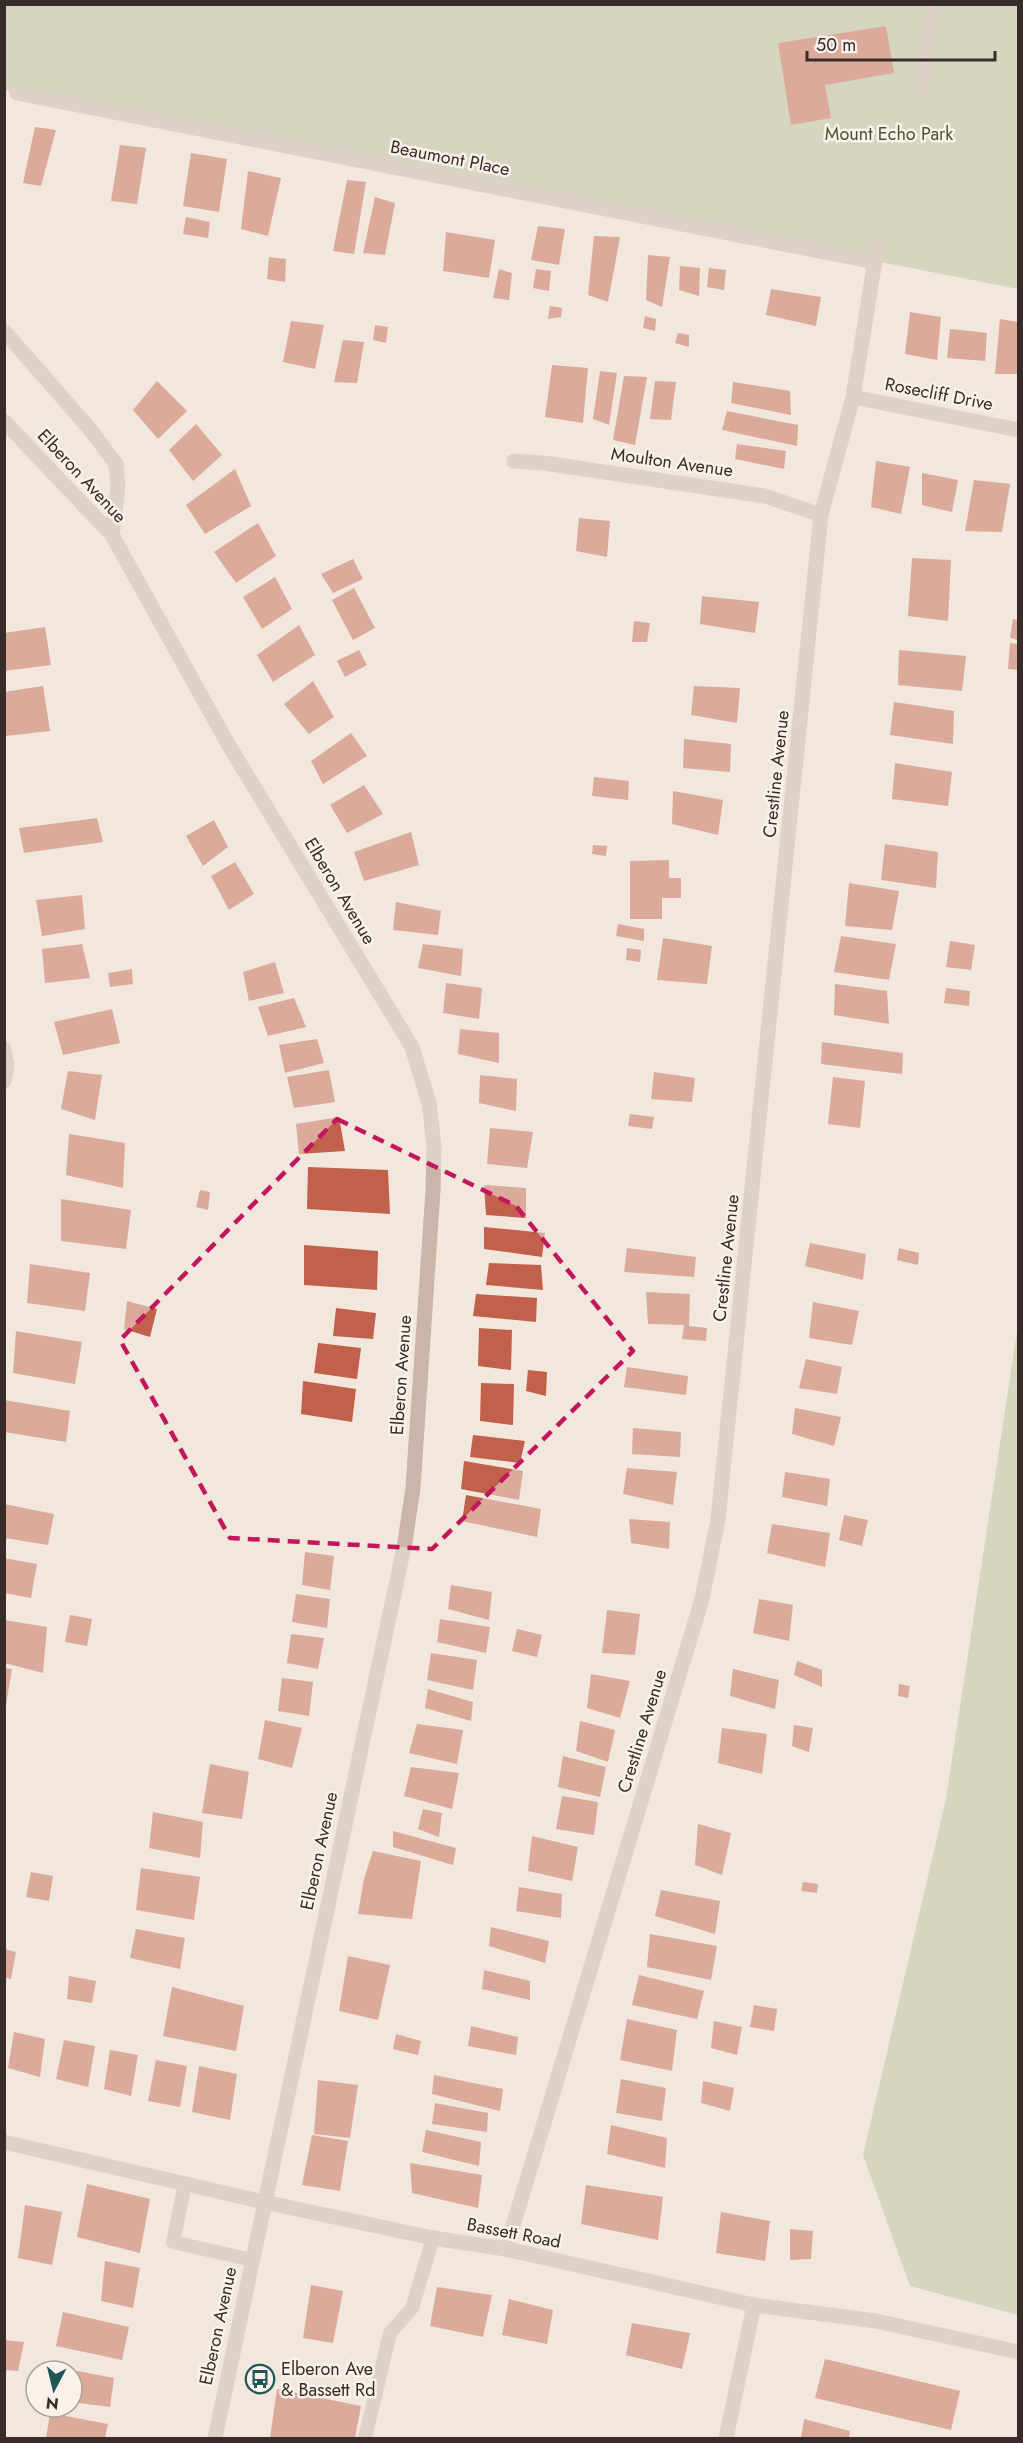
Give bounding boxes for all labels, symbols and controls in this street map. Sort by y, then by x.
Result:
scale bar [807,24,994,62]
text: 50 m [816,32,856,58]
park label: Mount Echo Park [825,121,953,147]
street label: Beaumont Place [388,134,512,182]
street label: Rosecliff Drive [883,371,995,417]
street label: Elberon Avenue [31,423,133,529]
street label: Moulton Avenue [609,441,735,483]
street label: Crestline Avenue [756,709,796,839]
street label: Elberon Avenue [298,833,382,949]
street label: Crestline Avenue [706,1193,746,1323]
street label: Elberon Avenue [384,1314,418,1436]
street label: Crestline Avenue [611,1666,673,1796]
street label: Elberon Avenue [294,1789,344,1913]
street label: Bassett Road [465,2211,563,2255]
street label: Elberon Avenue [193,2264,243,2388]
place label: Elberon Ave & Bassett Rd [281,2356,375,2403]
north arrow [24,2359,84,2419]
bus stop icon: Elberon Ave & Bassett Rd [244,2363,276,2395]
text: N [45,2391,60,2416]

